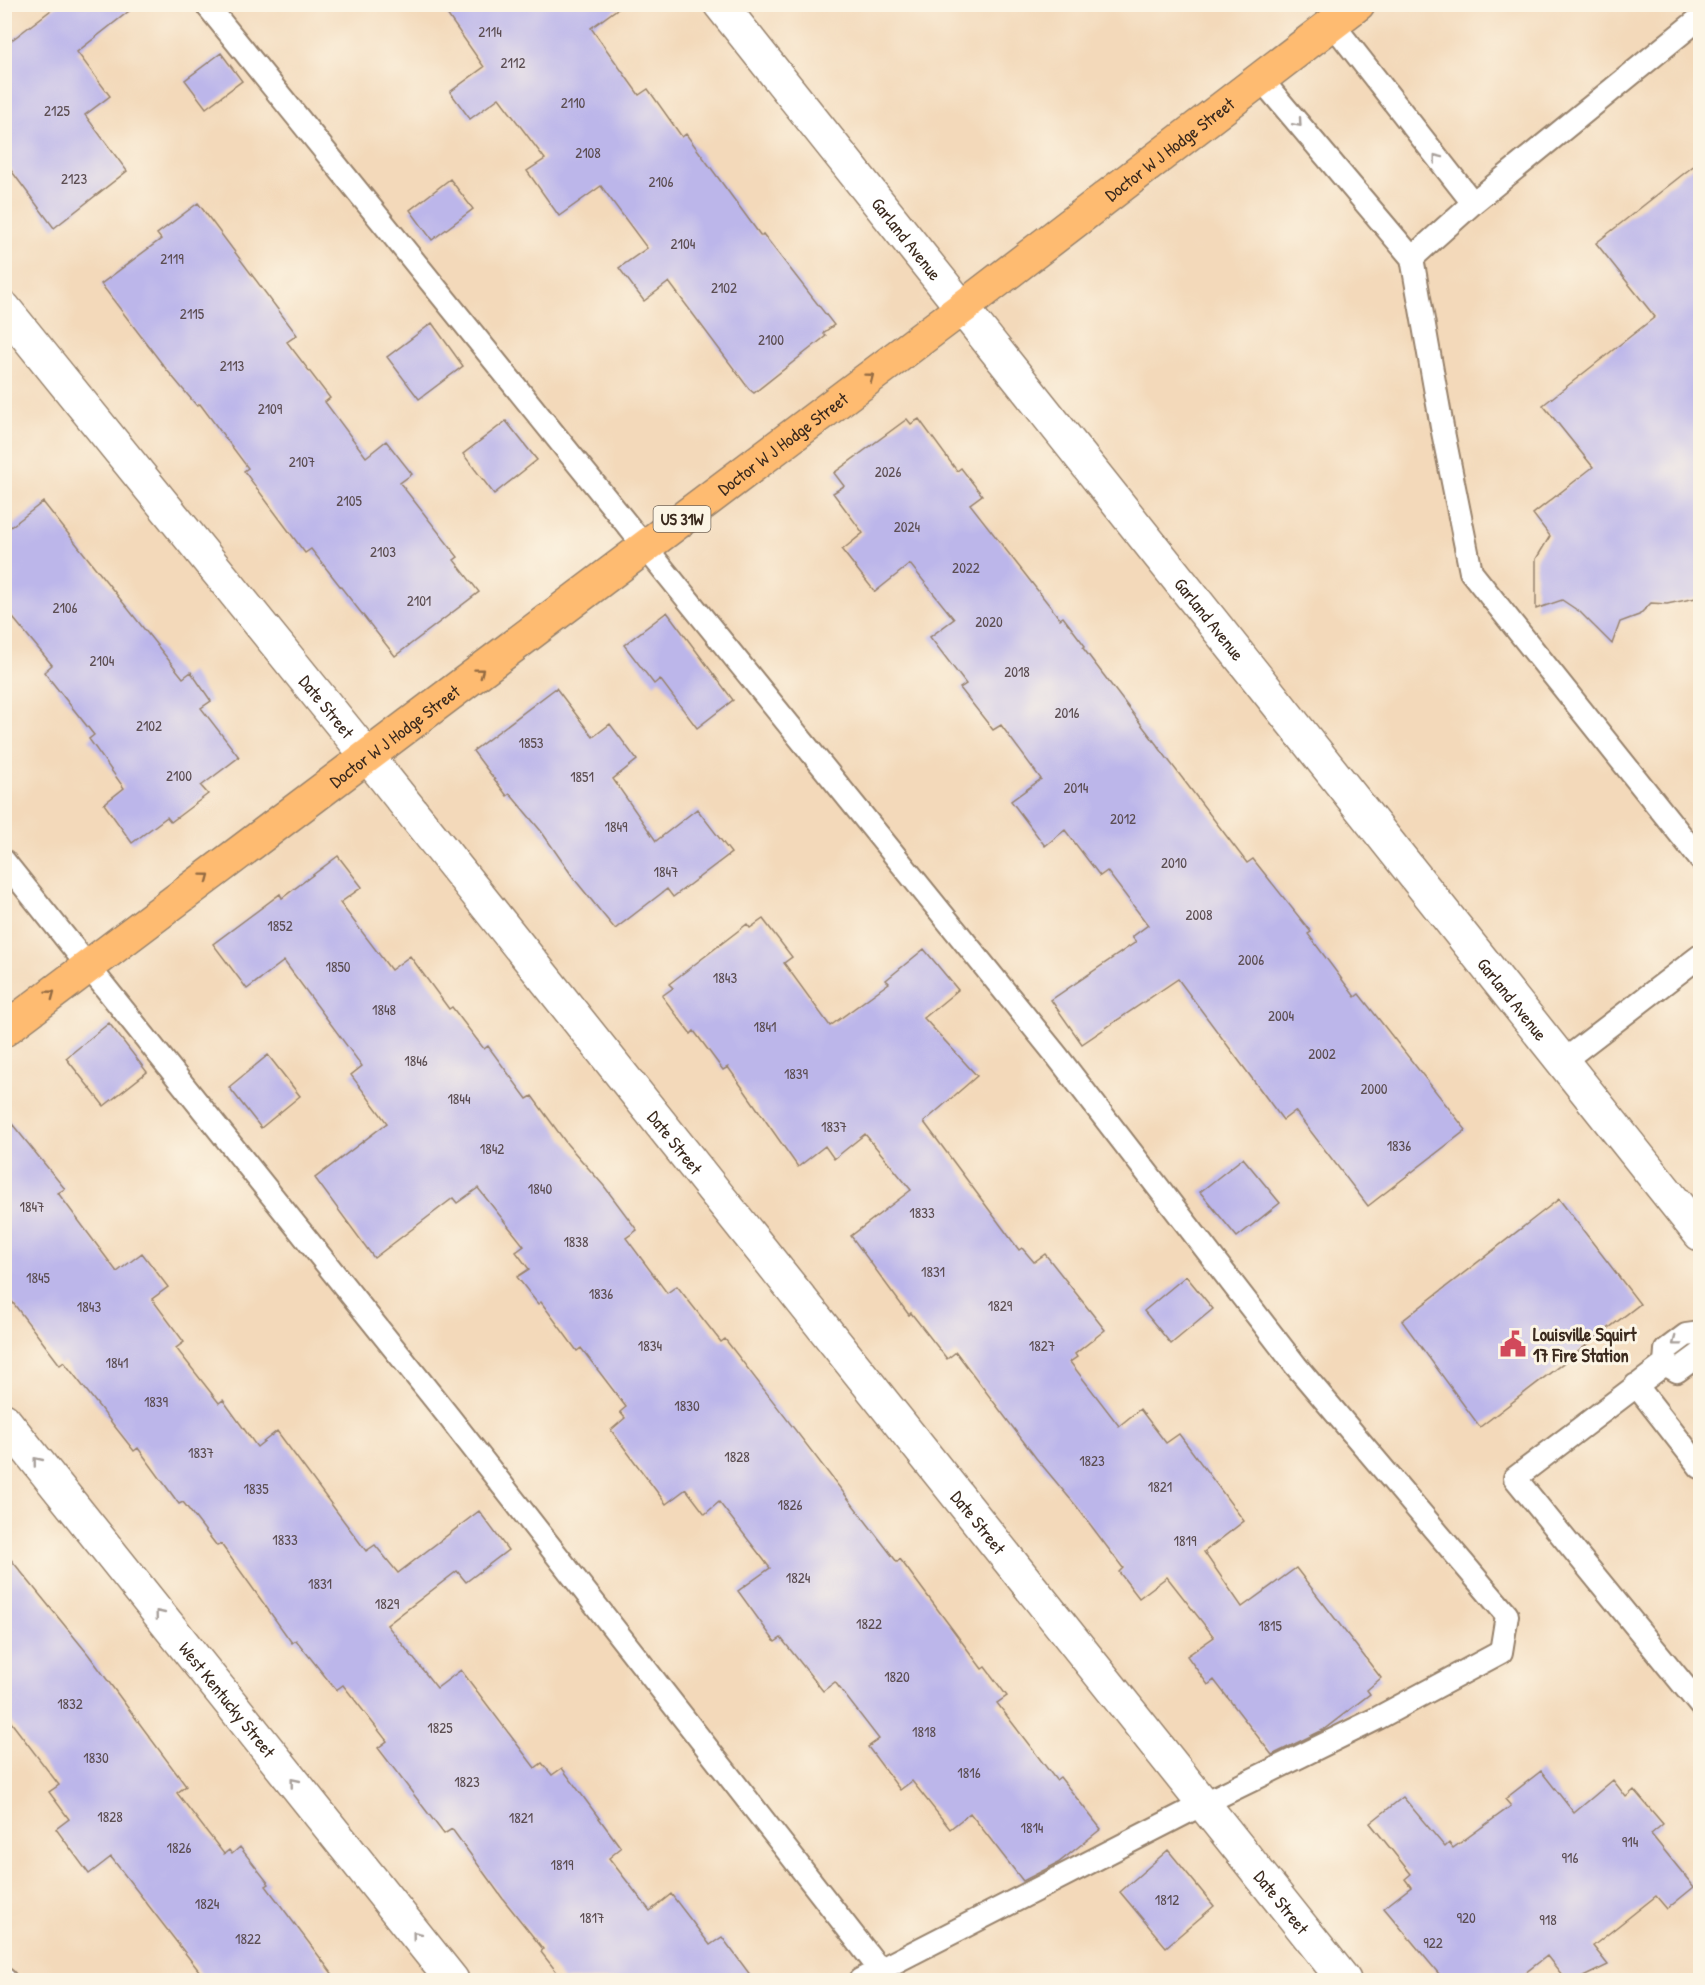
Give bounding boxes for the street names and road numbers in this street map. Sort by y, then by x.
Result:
street label: Doctor W J Hodge Street [1099,90,1240,207]
street label: Garland Avenue [866,192,948,285]
street label: Doctor W J Hodge Street [712,385,854,501]
road number: US 31W [654,506,710,532]
street label: Garland Avenue [1169,572,1251,665]
street label: Date Street [294,669,361,744]
street label: Doctor W J Hodge Street [324,678,466,793]
street label: Garland Avenue [1472,952,1553,1046]
street label: Date Street [642,1105,709,1180]
street label: Date Street [945,1485,1012,1560]
street label: West Kentucky Street [174,1636,282,1763]
street label: Date Street [1249,1865,1315,1940]

